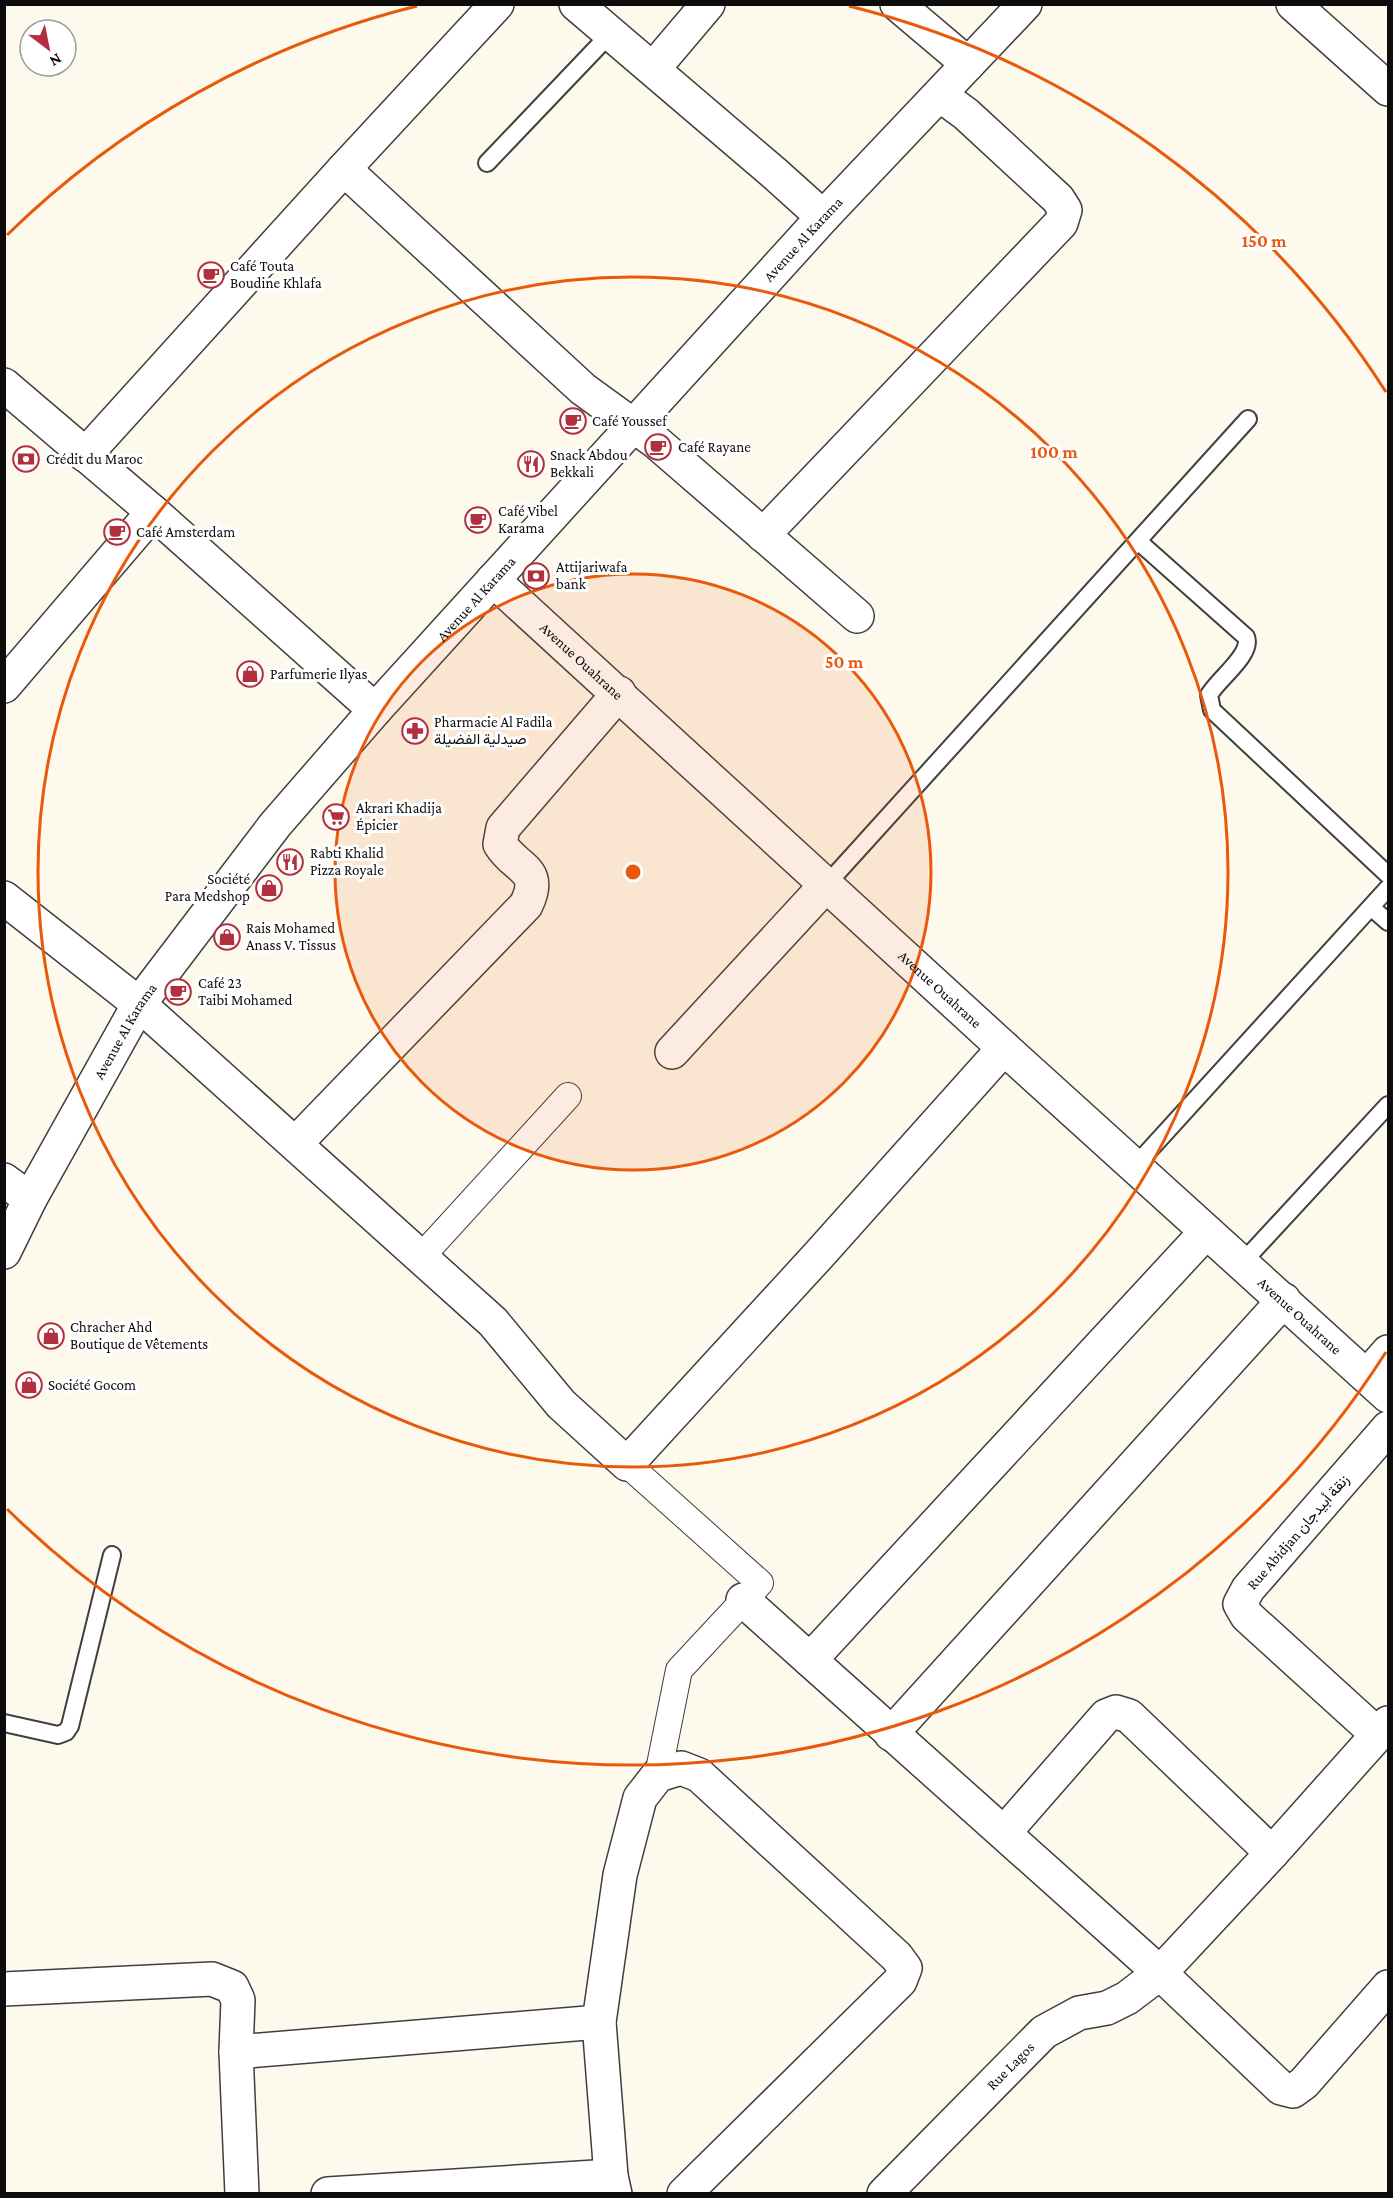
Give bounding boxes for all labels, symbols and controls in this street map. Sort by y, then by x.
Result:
north arrow [18,18,78,78]
text: N [46,50,65,70]
street label: Avenue Al Karama [760,194,846,285]
text: 150 m [1241,231,1287,251]
place label: Café Touta Boudine Khlafa [230,258,322,291]
cafe icon: Café Touta Boudine Khlafa [196,260,226,290]
cafe icon: Café Youssef [558,406,588,436]
place label: Café Youssef [592,413,668,429]
cafe icon: Café Rayane [643,432,673,462]
place label: Café Rayane [678,439,751,456]
text: 100 m [1030,442,1078,462]
bank icon: Crédit du Maroc [11,444,41,474]
place label: Snack Abdou Bekkali [550,447,628,480]
restaurant icon: Snack Abdou Bekkali [516,449,546,479]
place label: Crédit du Maroc [46,451,144,467]
place label: Café Vibel Karama [498,503,558,536]
cafe icon: Café Vibel Karama [463,505,493,535]
cafe icon: Café Amsterdam [102,517,132,547]
place label: Café Amsterdam [136,524,235,540]
street label: Avenue Al Karama [434,553,519,644]
place label: Attijariwafa bank [556,559,627,592]
bank icon: Attijariwafa bank [521,561,551,591]
street label: Avenue Ouahrane [537,619,627,703]
text: 50 m [825,652,864,672]
shop icon: Parfumerie Ilyas [235,659,265,689]
place label: Parfumerie Ilyas [270,666,368,683]
place label: Pharmacie Al Fadila صيدلية الفضيلة [434,714,552,748]
pharmacy icon: Pharmacie Al Fadila صيدلية الفضيلة [400,716,430,746]
place label: Akrari Khadija Épicier [356,800,442,834]
supermarket icon: Akrari Khadija Épicier [321,802,351,832]
place label: Rabti Khalid Pizza Royale [310,845,384,879]
restaurant icon: Rabti Khalid Pizza Royale [275,847,305,877]
centre of rings [623,862,643,882]
place label: Société Para Medshop [165,871,250,905]
shop icon: Société Para Medshop [254,873,284,903]
place label: Rais Mohamed Anass V. Tissus [246,920,336,953]
shop icon: Rais Mohamed Anass V. Tissus [212,922,242,952]
street label: Avenue Ouahrane [895,947,985,1032]
place label: Café 23 Taibi Mohamed [198,975,292,1008]
cafe icon: Café 23 Taibi Mohamed [163,977,193,1007]
street label: Avenue Al Karama [91,980,160,1082]
street label: Avenue Ouahrane [1255,1274,1345,1358]
place label: Chracher Ahd Boutique de Vêtements [70,1319,208,1353]
shop icon: Chracher Ahd Boutique de Vêtements [36,1321,66,1351]
shop icon: Société Gocom [14,1370,44,1400]
place label: Société Gocom [48,1377,136,1393]
street label: Rue Abidjan زنقة أبيدجان [1244,1471,1353,1593]
street label: Rue Lagos [984,2039,1038,2093]

